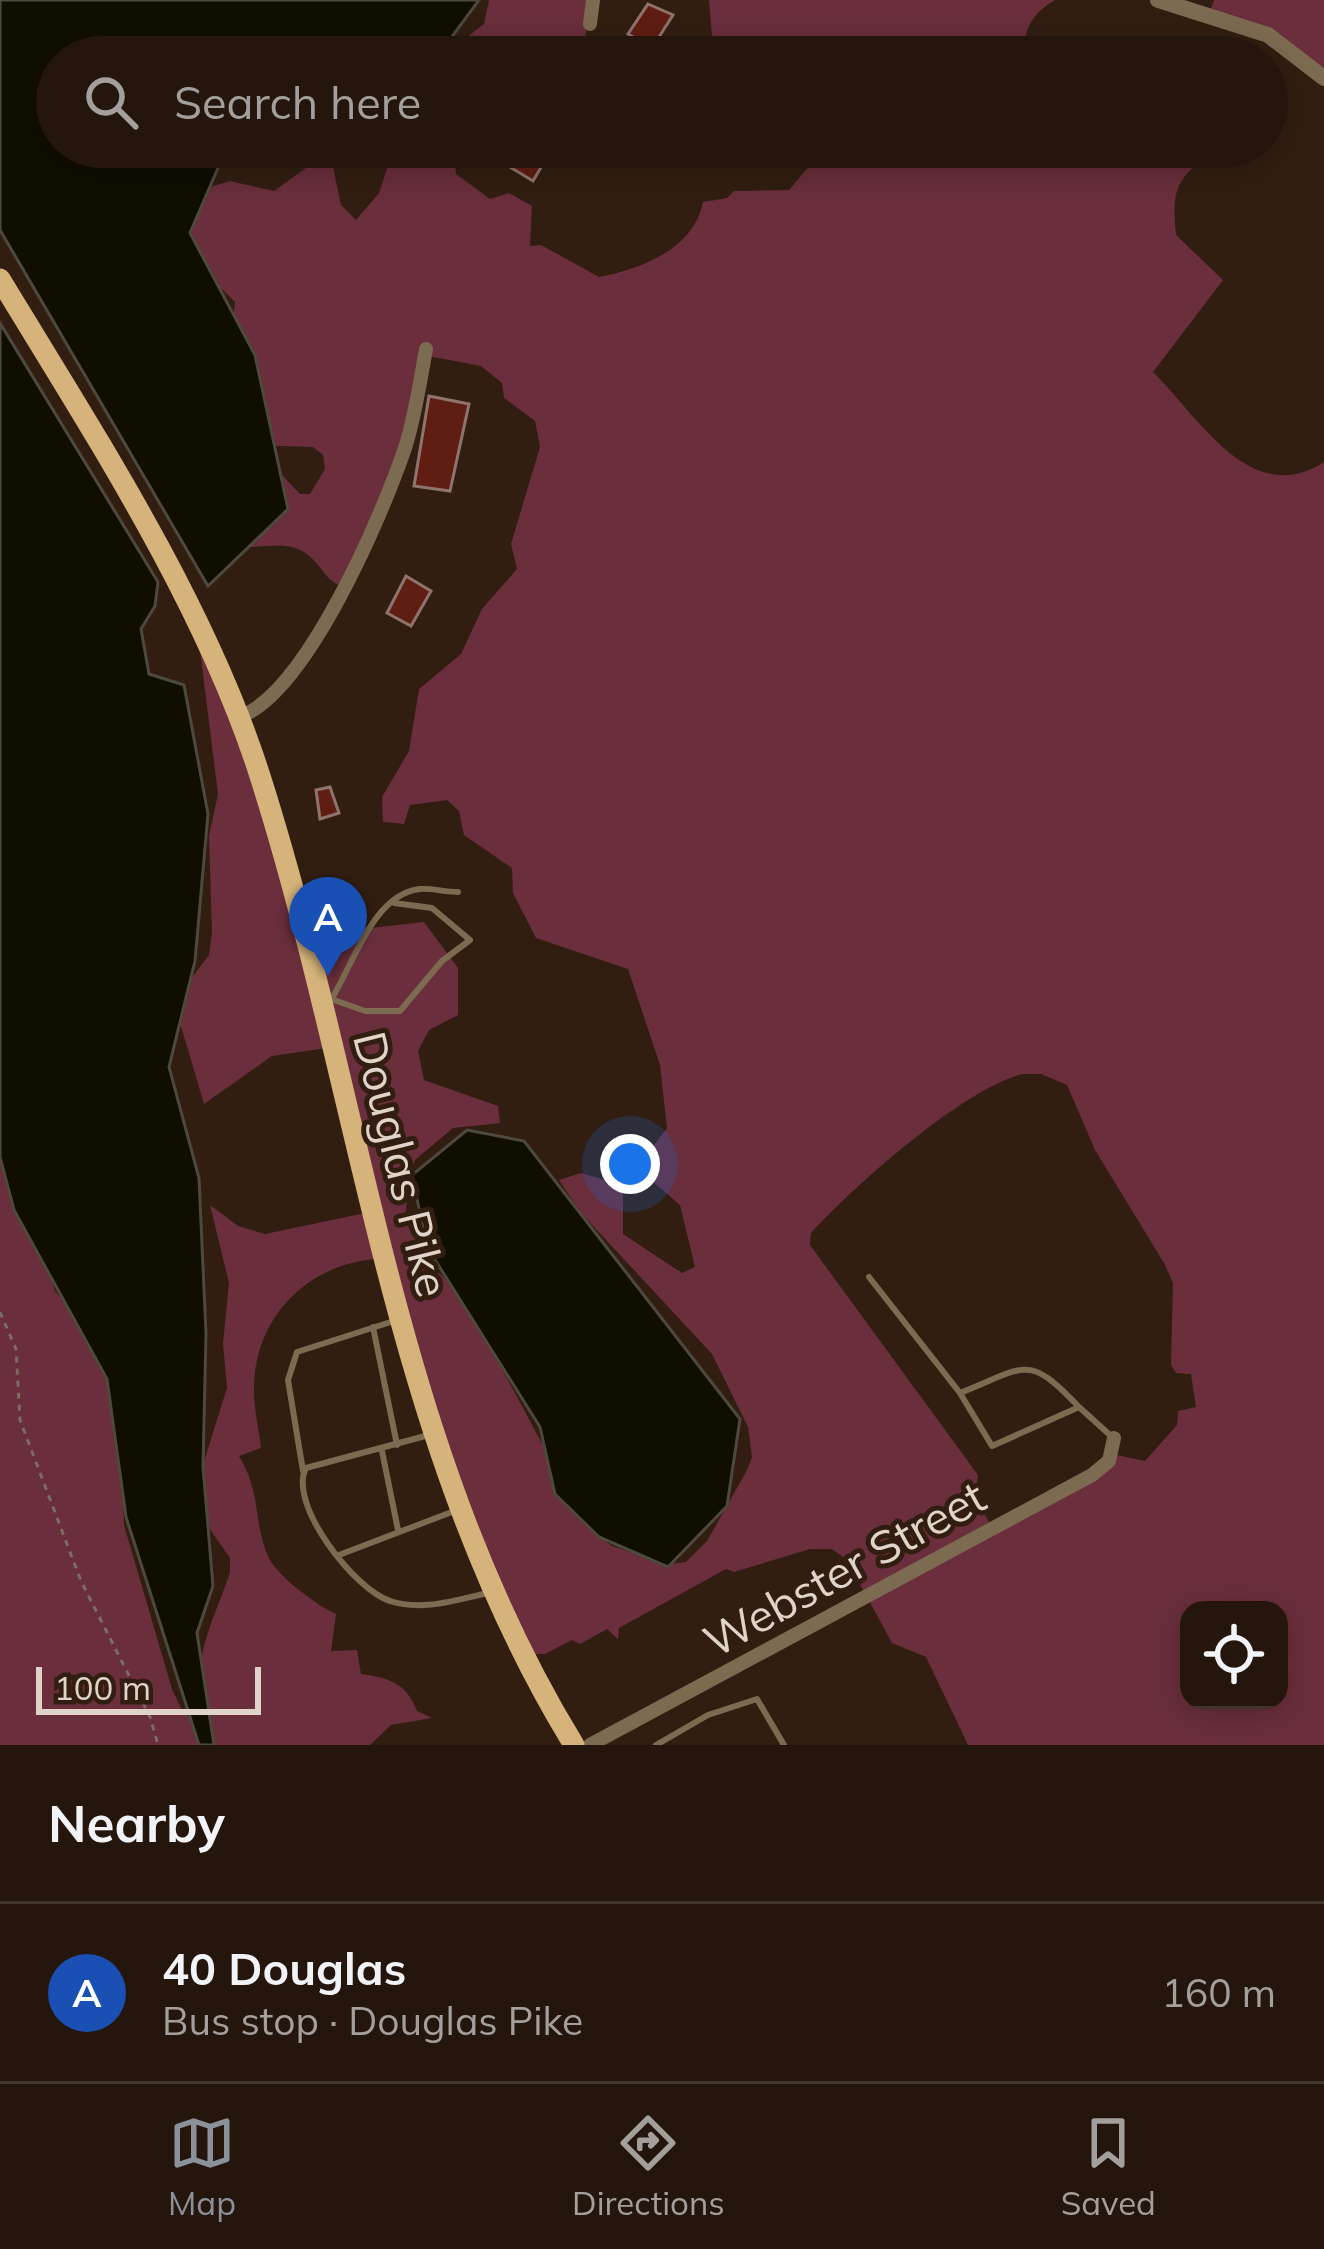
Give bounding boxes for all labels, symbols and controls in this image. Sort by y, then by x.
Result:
search box [36,36,1288,168]
icon: search [78,69,144,135]
text: Search here [174,74,421,130]
pin: A [289,877,367,976]
street label: Douglas Pike [342,1026,462,1302]
your location [600,1134,660,1194]
street label: Webster Street [693,1468,995,1668]
map controls [1180,1601,1288,1709]
button: locate [1180,1601,1288,1709]
scale bar [36,1661,261,1714]
text: 100 m [54,1667,151,1708]
text: Nearby [48,1791,225,1855]
text: 40 Douglas [162,1940,406,1996]
text: A [72,1968,102,2017]
text: 160 m [1161,1968,1276,2017]
text: Bus stop · Douglas Pike [162,1996,583,2045]
tab: Map [168,2110,236,2223]
tab: Directions [572,2110,725,2223]
tab: Saved [1061,2110,1156,2223]

